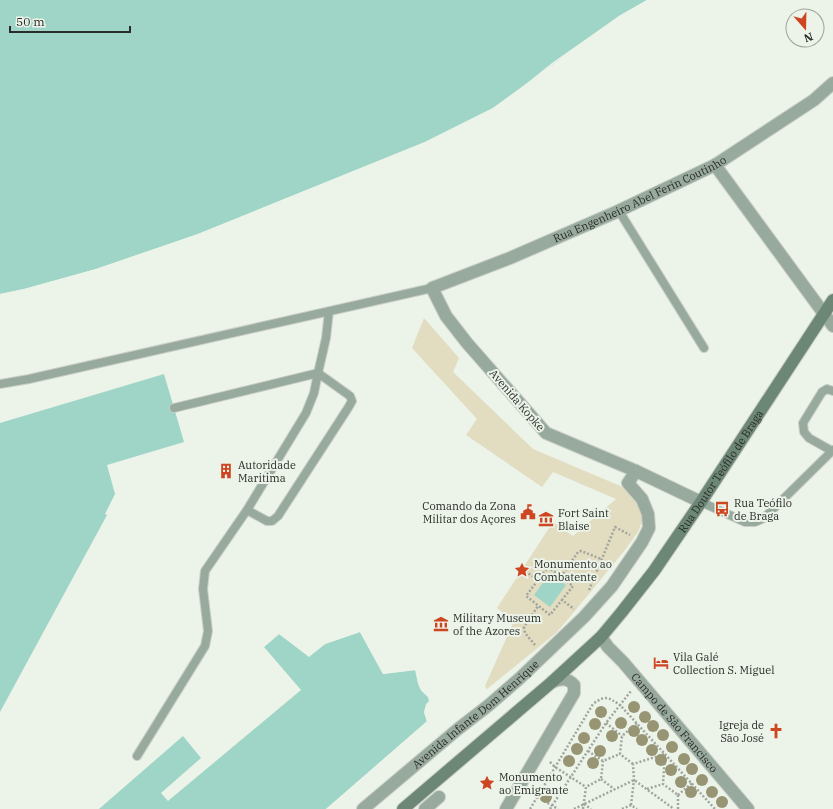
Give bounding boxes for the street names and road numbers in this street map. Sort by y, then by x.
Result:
street label: Rua Engenheiro Abel Ferin Coutinho [551,153,729,245]
street label: Avenida Kopke [486,366,548,434]
street label: Rua Doutor Teófilo de Braga [675,407,766,535]
street label: Avenida Infante Dom Henrique [409,657,542,772]
street label: Campo de São Francisco [628,670,721,775]

